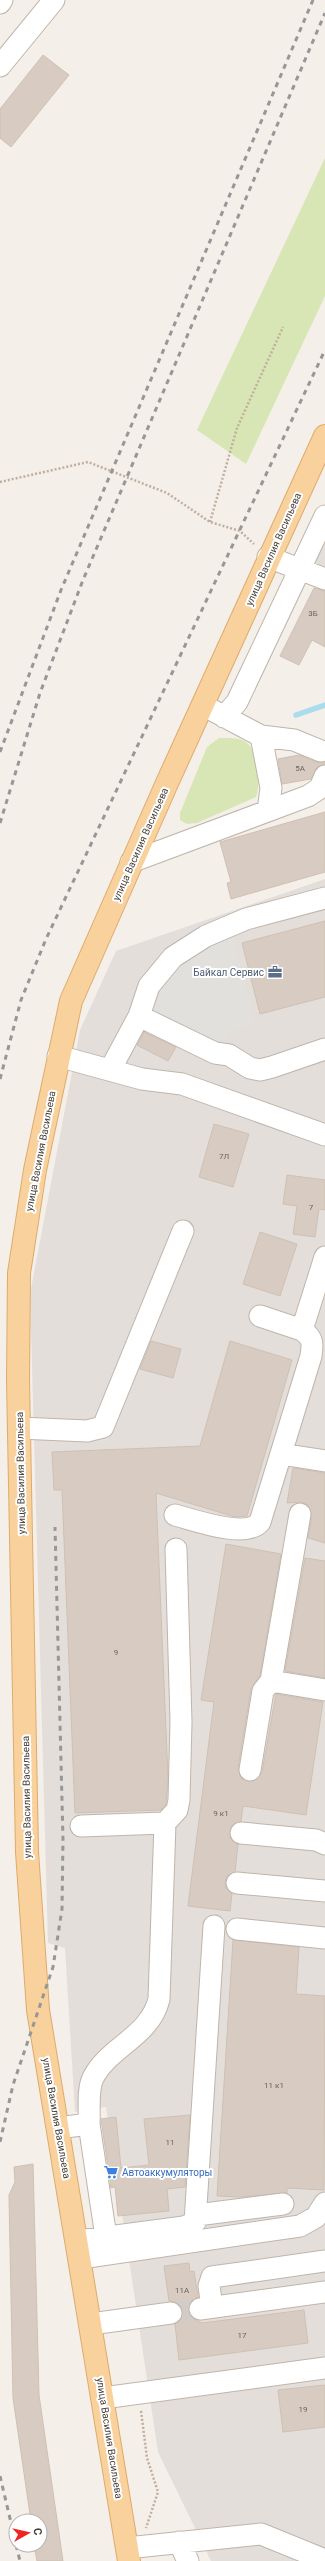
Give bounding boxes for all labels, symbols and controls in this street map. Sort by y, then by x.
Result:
street label: улица Василия Васильева [244,491,303,607]
house number: 3Б [308,609,318,618]
house number: 5А [295,764,306,773]
street label: улица Василия Васильева [111,786,170,902]
office icon: Байкал Сервис [267,964,283,980]
place label: Байкал Сервис [193,967,264,978]
street label: улица Василия Васильева [23,1090,58,1212]
house number: 7Л [219,1152,229,1161]
house number: 7 [309,1203,314,1212]
street label: улица Василия Васильева [14,1412,27,1534]
house number: 9 [114,1648,118,1657]
street label: улица Василия Васильева [20,1736,33,1858]
house number: 9 к1 [213,1809,229,1818]
street label: улица Василия Васильева [40,2057,73,2179]
house number: 11 к1 [264,2081,284,2090]
house number: 11 [166,2138,175,2147]
supermarket icon: Автоаккумуляторы [103,2164,119,2180]
place label: Автоаккумуляторы [122,2167,212,2178]
house number: 11А [175,2286,190,2295]
house number: 17 [238,2331,247,2340]
street label: улица Василия Васильева [94,2377,125,2499]
house number: 19 [299,2405,308,2414]
north arrow [8,2513,48,2553]
text: С [30,2527,44,2536]

